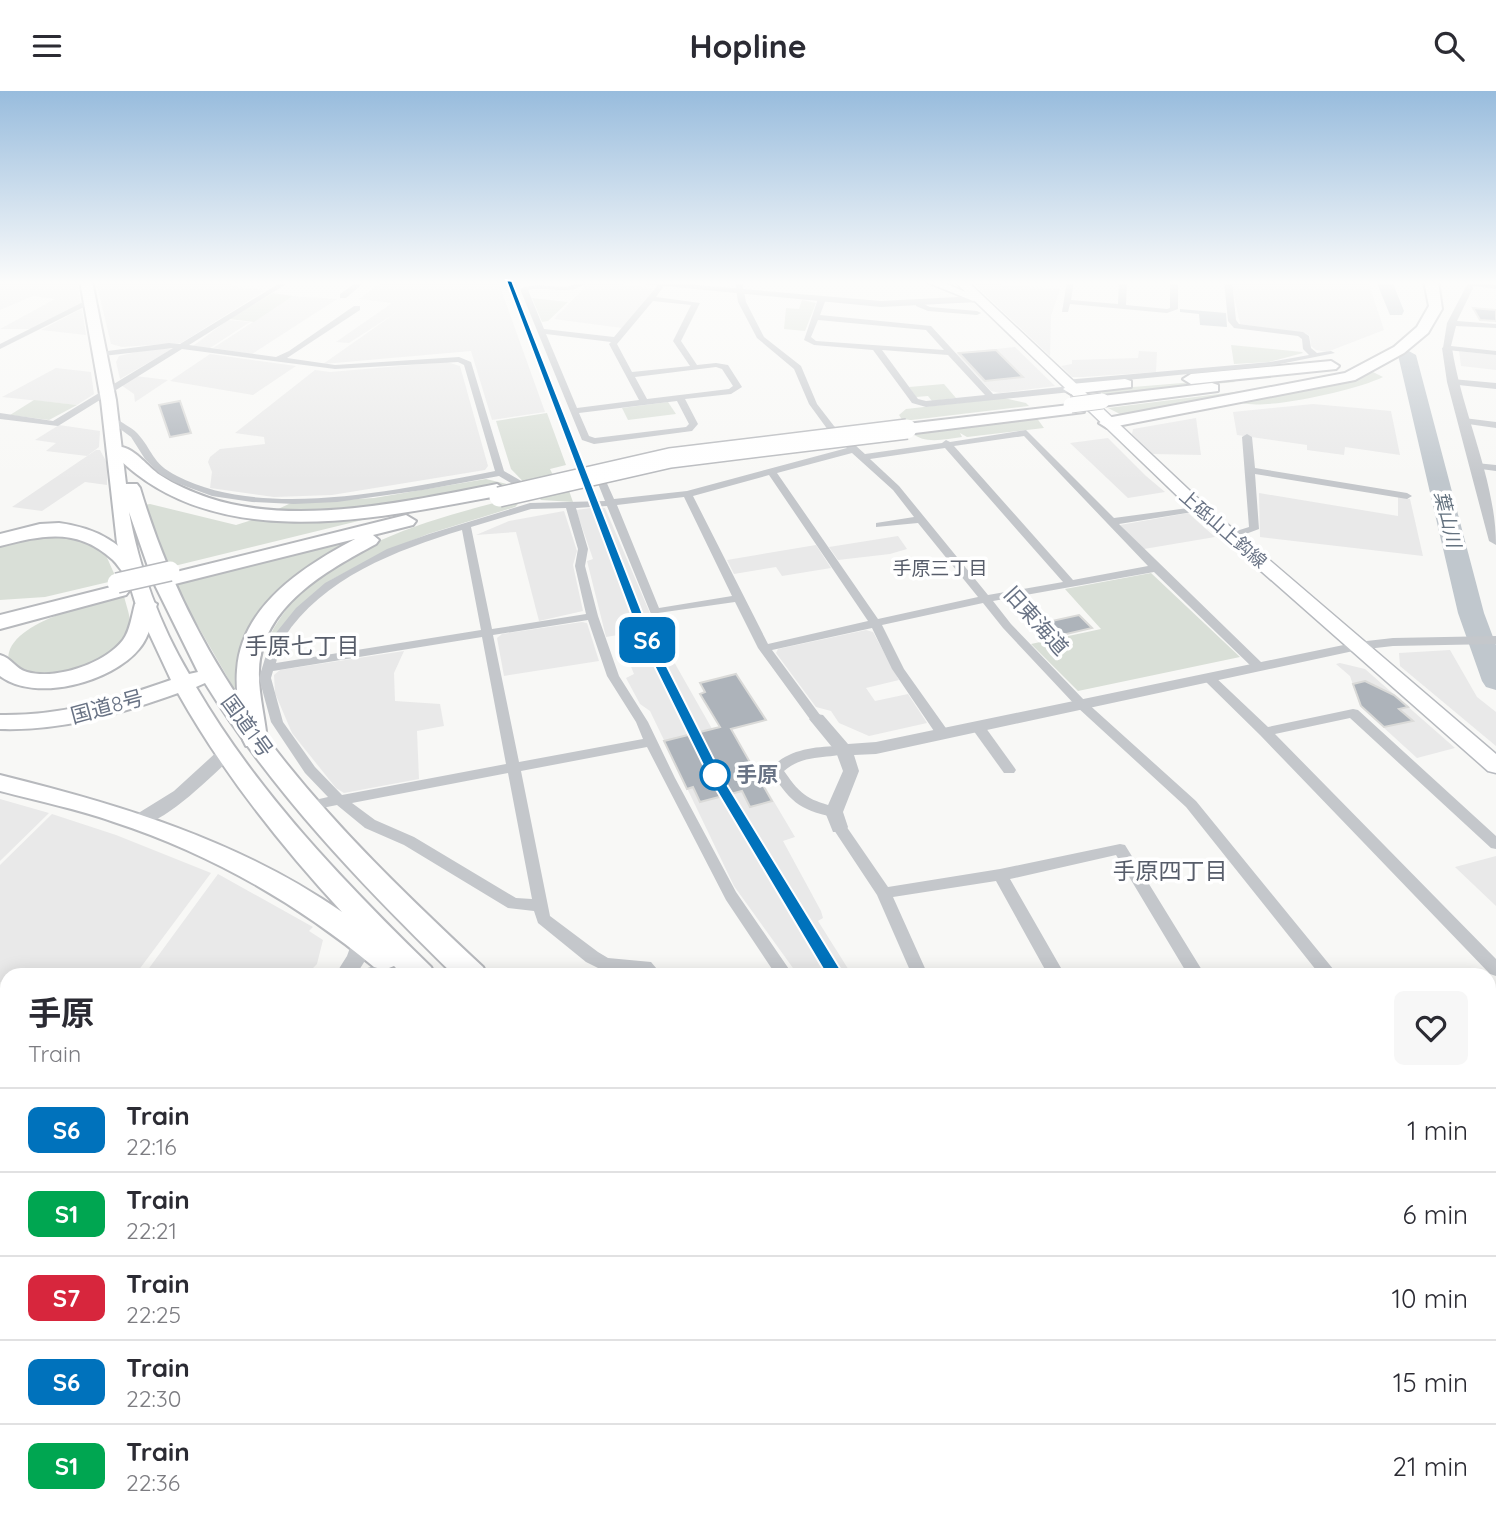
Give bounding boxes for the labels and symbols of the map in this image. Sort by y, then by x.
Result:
street label: 上砥山上鈎線 [1175,485,1272,573]
water label: 葉山川 [1429,488,1467,551]
district label: 手原三丁目 [892,556,988,580]
street label: 旧東海道 [999,580,1075,660]
line badge: S6 [616,617,678,663]
district label: 手原七丁目 [245,631,360,660]
street label: 国道8号 [67,684,146,728]
street label: 国道1号 [216,689,279,762]
marker: 手原 [700,760,730,790]
place label: 手原 [736,761,778,787]
district label: 手原四丁目 [1113,856,1228,885]

